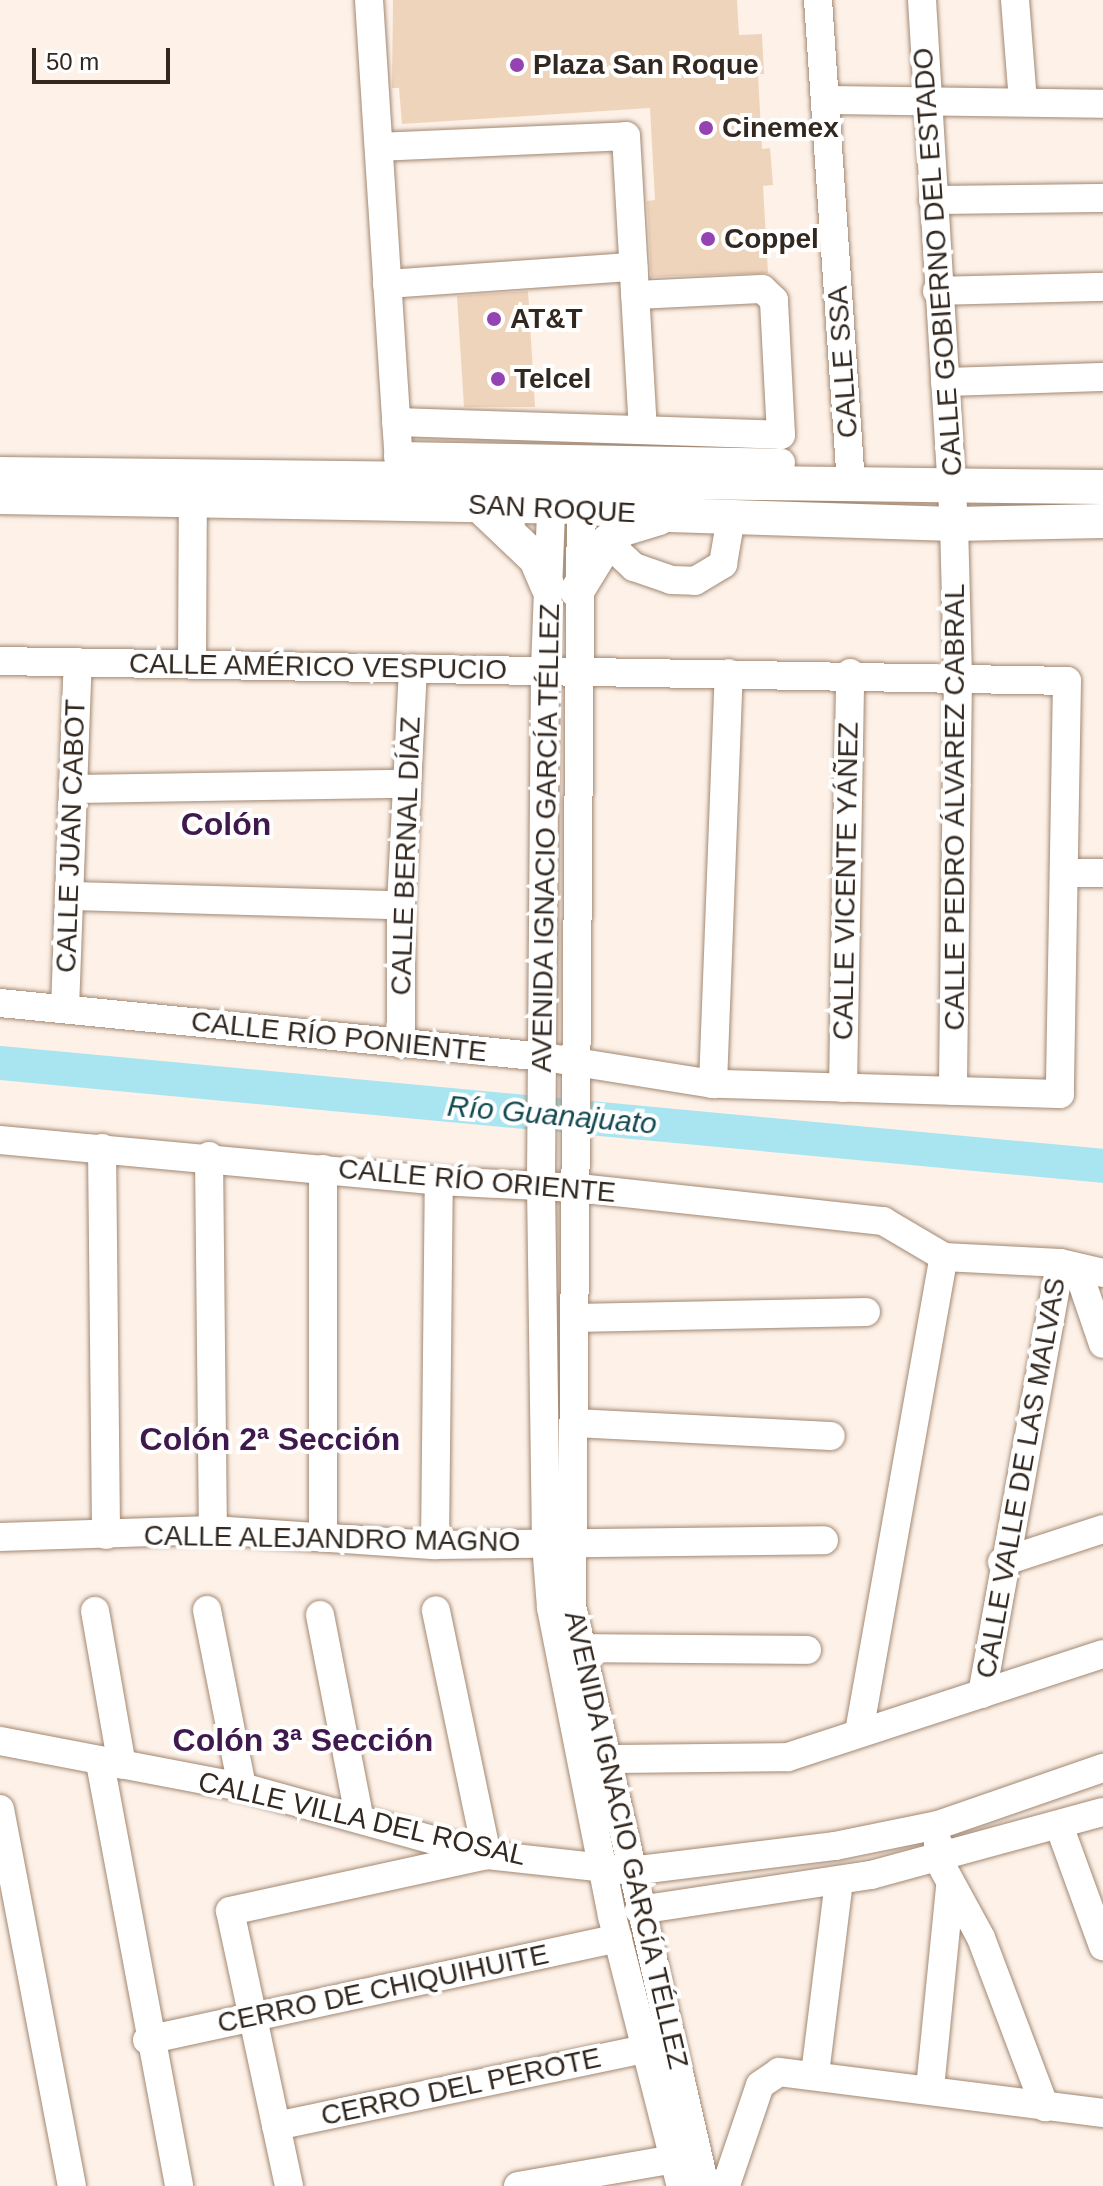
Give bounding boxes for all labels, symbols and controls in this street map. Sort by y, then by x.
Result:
scale bar [36,32,174,82]
street label: CALLE GOBIERNO DEL ESTADO [906,46,970,478]
text: 50 m [46,48,99,75]
place label: Plaza San Roque [533,48,759,82]
marker: Plaza San Roque [508,56,526,74]
place label: Cinemex [722,111,839,145]
marker: Cinemex [697,119,715,137]
place label: Coppel [724,222,819,256]
marker: Coppel [699,230,717,248]
street label: CALLE SSA [821,285,865,439]
place label: AT&T [510,302,583,336]
marker: AT&T [485,310,503,328]
place label: Telcel [514,362,591,396]
marker: Telcel [489,370,507,388]
street label: SAN ROQUE [467,488,637,530]
street label: CALLE PEDRO ÁLVAREZ CABRAL [938,583,972,1031]
street label: AVENIDA IGNACIO GARCÍA TÉLLEZ [525,602,567,1074]
street label: CALLE AMÉRICO VESPUCIO [128,647,508,687]
street label: CALLE JUAN CABOT [49,699,93,973]
street label: CALLE BERNAL DÍAZ [384,715,428,997]
street label: CALLE VICENTE YÁÑEZ [826,721,866,1041]
district label: Colón [181,805,271,843]
street label: CALLE RÍO PONIENTE [189,1005,489,1069]
water label: Río Guanajuato [446,1088,658,1142]
street label: CALLE RÍO ORIENTE [337,1152,617,1210]
street label: CALLE VALLE DE LAS MALVAS [969,1275,1073,1681]
district label: Colón 2ª Sección [140,1420,400,1458]
street label: CALLE ALEJANDRO MAGNO [143,1519,521,1559]
street label: AVENIDA IGNACIO GARCÍA TÉLLEZ [556,1606,696,2074]
district label: Colón 3ª Sección [173,1721,433,1759]
street label: CALLE VILLA DEL ROSAL [194,1765,530,1873]
street label: CERRO DE CHIQUIHUITE [214,1937,552,2041]
street label: CERRO DEL PEROTE [317,2041,605,2133]

